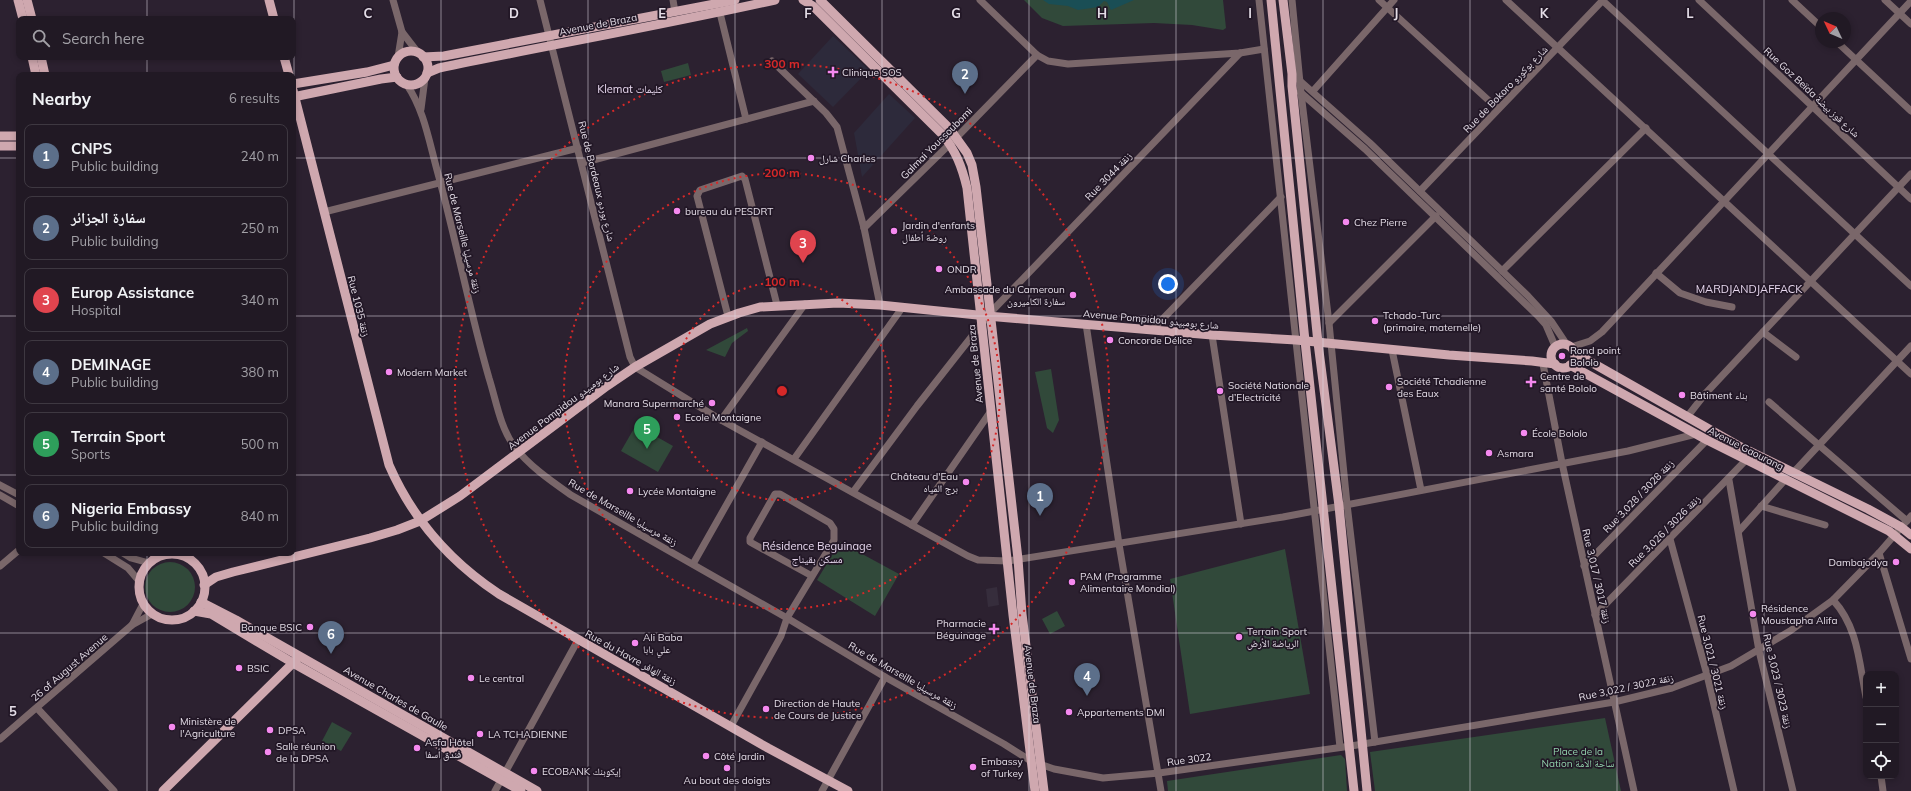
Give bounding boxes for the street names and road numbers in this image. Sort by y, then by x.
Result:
street label: Avenue de Braza [558,11,638,38]
street label: Rue de Bokoro شارع بوكورو [1460,43,1551,136]
street label: Rue Goz Beïda شارع قوز بيضة [1761,45,1863,140]
street label: Galmai Youssoubomi [898,105,975,182]
street label: Rue de Bordeaux شارع بوردو [575,119,618,243]
street label: Rue 3044 زنقة [1082,149,1135,203]
street label: Rue de Marseille زنقة مرسيليا [441,172,484,295]
street label: Rue 1035 زنقة [345,274,372,338]
street label: Avenue Pompidou شارع بومبيدو [1083,307,1220,332]
street label: Avenue de Braza [965,324,986,404]
street label: Avenue Pompidou شارع بومبيدو [505,360,622,453]
street label: Avenue Gaourang [1706,424,1786,473]
street label: Rue 3,028 / زنقة 3028 [1600,457,1677,536]
street label: Rue de Marseille زنقة مرسيليا [566,476,680,549]
street label: Rue 3,026 / زنقة 3026 [1626,492,1703,570]
street label: Rue 3,017 / زنقة 3017 [1579,528,1614,625]
street label: Rue 3,021 / زنقة 3021 [1695,614,1731,711]
street label: Rue du Havre زنقة الهافر [583,627,679,688]
street label: 26 of August Avenue [28,631,110,704]
street label: Rue 3,023 / زنقة 3023 [1760,633,1795,730]
street label: Rue de Marseille زنقة مرسيليا [846,639,960,712]
street label: Avenue de Braza [1021,644,1044,724]
street label: Avenue Charles de Gaulle [341,663,450,734]
street label: Rue 3,022 / زنقة 3022 [1577,671,1675,704]
street label: Rue 3022 [1166,750,1212,769]

